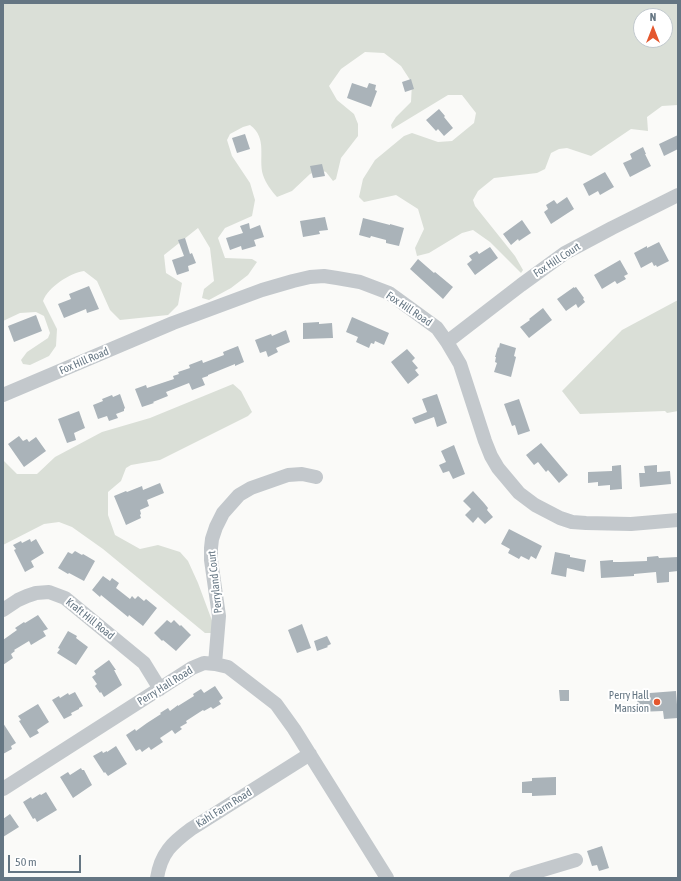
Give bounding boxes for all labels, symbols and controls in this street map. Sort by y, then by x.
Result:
north arrow [633,8,673,48]
text: N [650,11,656,23]
street label: Fox Hill Court [531,240,583,280]
street label: Fox Hill Road [384,289,434,329]
street label: Fox Hill Road [57,345,111,377]
street label: Perryland Court [205,550,225,614]
street label: Kraft Hill Road [63,595,117,643]
street label: Perry Hall Road [135,664,195,708]
place label: Perry Hall Mansion [609,689,649,715]
marker: Perry Hall Mansion [652,697,662,707]
street label: Kahl Farm Road [194,786,254,830]
scale bar [10,847,83,873]
text: 50 m [15,855,37,869]

